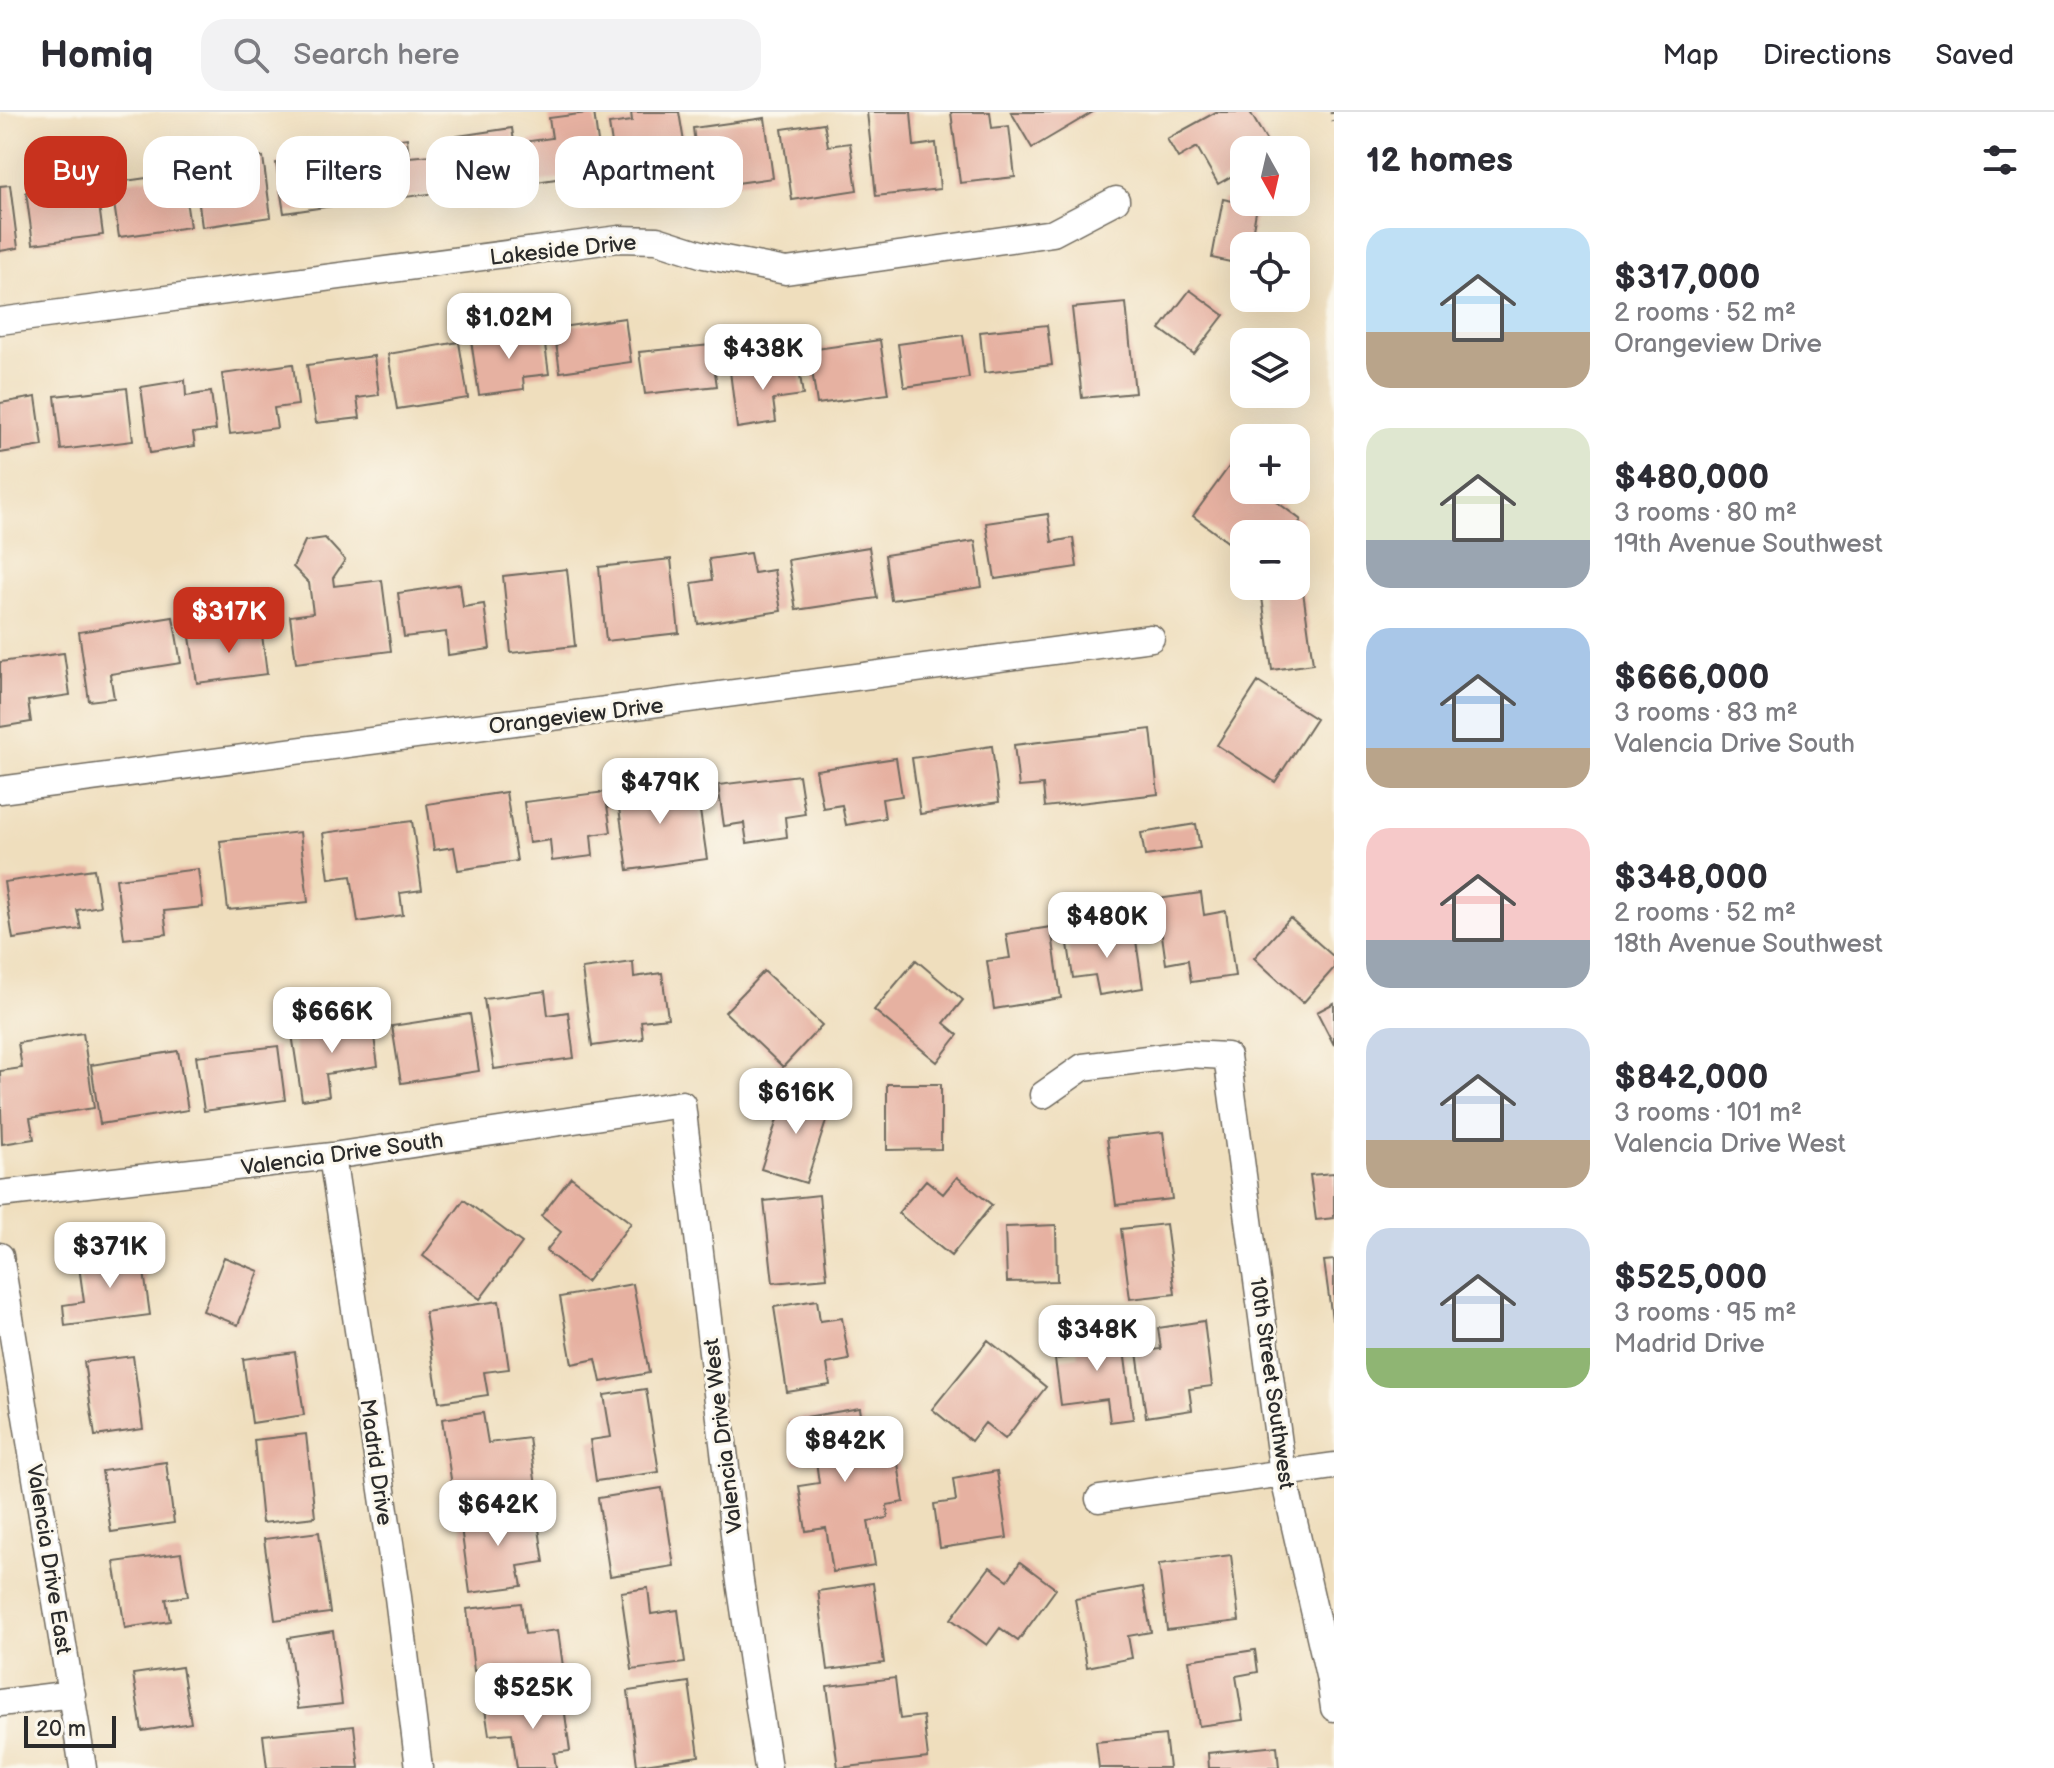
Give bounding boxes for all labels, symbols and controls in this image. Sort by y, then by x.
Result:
search box [201,19,761,91]
text: Homiq [40,33,153,78]
icon: search [229,33,273,77]
text: Search here [293,37,460,73]
text: Map [1662,39,1719,72]
text: Directions [1763,39,1891,72]
text: Saved [1935,39,2014,72]
chip: Buy [24,136,127,208]
chip: Rent [143,136,260,208]
chip: Filters [276,136,410,208]
chip: New [426,136,539,208]
chip: Apartment [555,136,743,208]
north arrow [1230,136,1310,216]
map controls [1230,136,1310,600]
icon: filters [1978,138,2022,182]
text: 12 homes [1366,140,1513,181]
street label: Lakeside Drive [489,229,638,272]
button: locate [1230,232,1310,312]
text: $317,000 [1614,257,1760,298]
icon: home [1430,260,1526,356]
pin: $1.02M [444,293,574,361]
text: 2 rooms · 52 m² [1614,298,1796,329]
text: $1.02M [465,303,553,334]
pin: $438K [707,324,819,392]
button: layers [1230,328,1310,408]
text: Orangeview Drive [1614,329,1822,360]
text: $438K [723,334,803,365]
button: + [1230,424,1310,504]
text: $480,000 [1614,457,1769,498]
icon: home [1430,460,1526,556]
text: 3 rooms · 80 m² [1614,498,1797,529]
button: − [1230,520,1310,600]
text: 19th Avenue Southwest [1614,529,1883,560]
pin: $317K [173,587,285,655]
text: $317K [191,597,267,628]
text: $666,000 [1614,657,1769,698]
icon: home [1430,660,1526,756]
street label: Orangeview Drive [487,692,665,741]
text: 3 rooms · 83 m² [1614,698,1798,729]
text: Valencia Drive South [1614,729,1855,760]
pin: $479K [604,758,716,826]
text: $479K [620,768,700,799]
text: $348,000 [1614,857,1768,898]
icon: home [1430,860,1526,956]
pin: $480K [1051,892,1163,960]
text: 2 rooms · 52 m² [1614,898,1796,929]
text: $480K [1066,902,1148,933]
text: 18th Avenue Southwest [1614,929,1883,960]
pin: $666K [276,987,388,1055]
text: $666K [291,997,373,1028]
text: $842,000 [1614,1057,1768,1098]
icon: home [1430,1060,1526,1156]
pin: $616K [740,1068,852,1136]
text: $616K [757,1078,835,1109]
text: 3 rooms · 101 m² [1614,1098,1802,1129]
street label: Valencia Drive South [239,1127,445,1182]
text: Valencia Drive West [1614,1129,1846,1160]
pin: $371K [54,1222,166,1290]
text: $371K [72,1232,148,1263]
text: $525,000 [1614,1257,1767,1298]
icon: home [1430,1260,1526,1356]
street label: 10th Street Southwest [1243,1276,1300,1491]
text: 3 rooms · 95 m² [1614,1298,1796,1329]
pin: $348K [1041,1305,1153,1373]
text: $348K [1057,1315,1137,1346]
text: Madrid Drive [1614,1329,1765,1360]
street label: Valencia Drive West [698,1337,749,1535]
street label: Madrid Drive [353,1397,398,1527]
pin: $842K [789,1416,901,1484]
text: $842K [804,1426,886,1457]
street label: Valencia Drive East [20,1462,77,1656]
pin: $642K [442,1480,554,1548]
text: $642K [457,1490,539,1521]
pin: $525K [477,1663,589,1731]
text: $525K [493,1673,573,1704]
scale bar [24,1712,116,1748]
text: 20 m [36,1716,86,1743]

